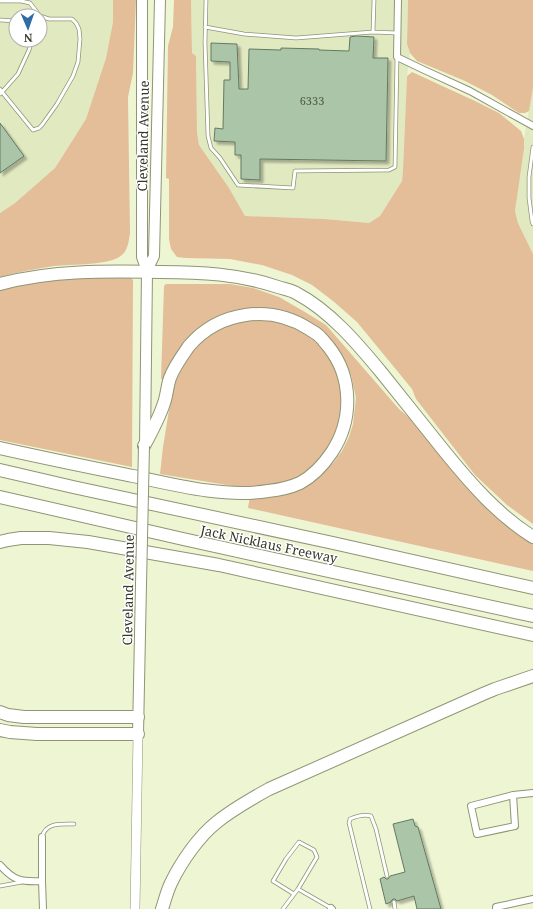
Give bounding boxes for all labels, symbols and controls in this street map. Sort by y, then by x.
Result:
north arrow [8,8,48,48]
text: N [23,31,33,46]
street label: Cleveland Avenue [133,80,153,192]
house number: 6333 [300,93,324,108]
street label: Jack Nicklaus Freeway [198,520,340,567]
street label: Cleveland Avenue [118,534,138,646]

